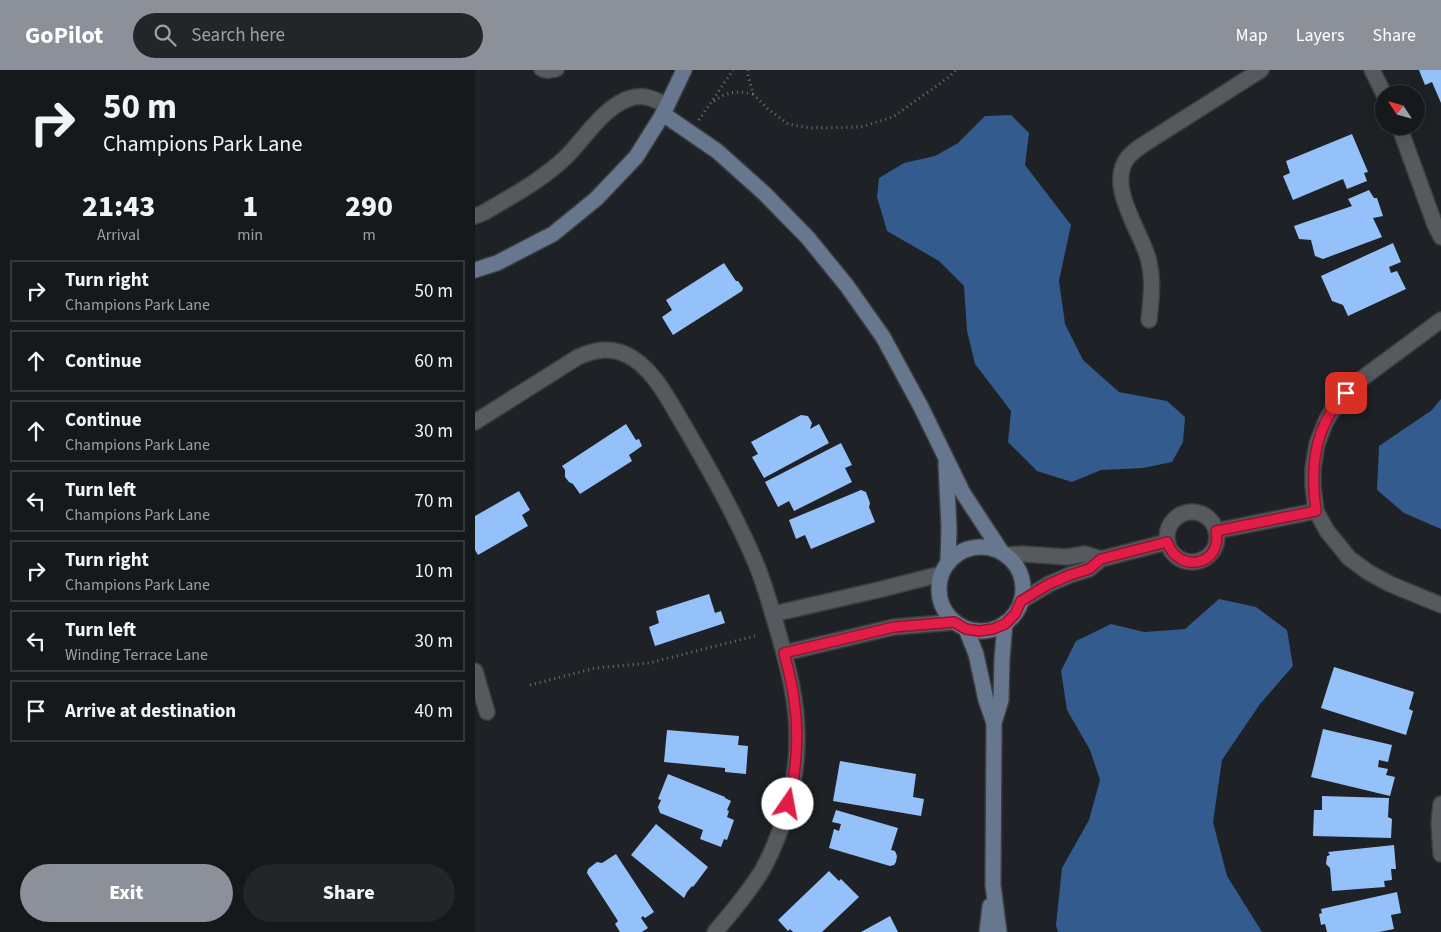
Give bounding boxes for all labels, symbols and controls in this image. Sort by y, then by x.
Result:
search box [133,13,483,58]
text: GoPilot [25,18,103,53]
icon: search [151,21,179,49]
text: Search here [191,22,285,49]
text: Map [1236,23,1268,48]
text: Layers [1296,23,1345,48]
text: Share [1373,23,1416,48]
text: 50 m [103,82,177,132]
north arrow [1375,85,1425,135]
map controls [1375,85,1425,135]
icon: right [20,90,85,155]
text: Champions Park Lane [103,128,302,160]
text: 21:43 [82,185,155,228]
text: 1 [242,185,258,228]
text: 290 [345,185,393,228]
text: Arrival [97,224,140,246]
text: min [237,224,263,246]
text: m [362,224,376,246]
text: Turn right [65,267,149,294]
icon: right [22,277,50,305]
text: 50 m [415,278,453,305]
text: Champions Park Lane [65,294,210,316]
icon: ahead [22,347,50,375]
text: Continue [65,348,142,375]
text: 60 m [415,348,453,375]
pin [1325,372,1367,414]
icon: arrive [1332,379,1360,407]
text: Continue [65,407,142,434]
icon: ahead [22,417,50,445]
text: 30 m [415,418,453,445]
text: Champions Park Lane [65,434,210,456]
text: Turn left [65,477,136,504]
icon: left [22,487,50,515]
text: 70 m [415,488,453,515]
text: Champions Park Lane [65,504,210,526]
text: Turn right [65,547,149,574]
icon: right [22,557,50,585]
text: 10 m [415,558,453,585]
text: Champions Park Lane [65,574,210,596]
text: Turn left [65,617,136,644]
icon: left [22,627,50,655]
text: 30 m [415,628,453,655]
text: Winding Terrace Lane [65,644,208,666]
icon: arrive [22,697,50,725]
text: Arrive at destination [65,698,236,725]
text: 40 m [415,698,453,725]
position arrow [761,777,813,829]
button: Exit [20,864,233,922]
button: Share [243,864,455,922]

